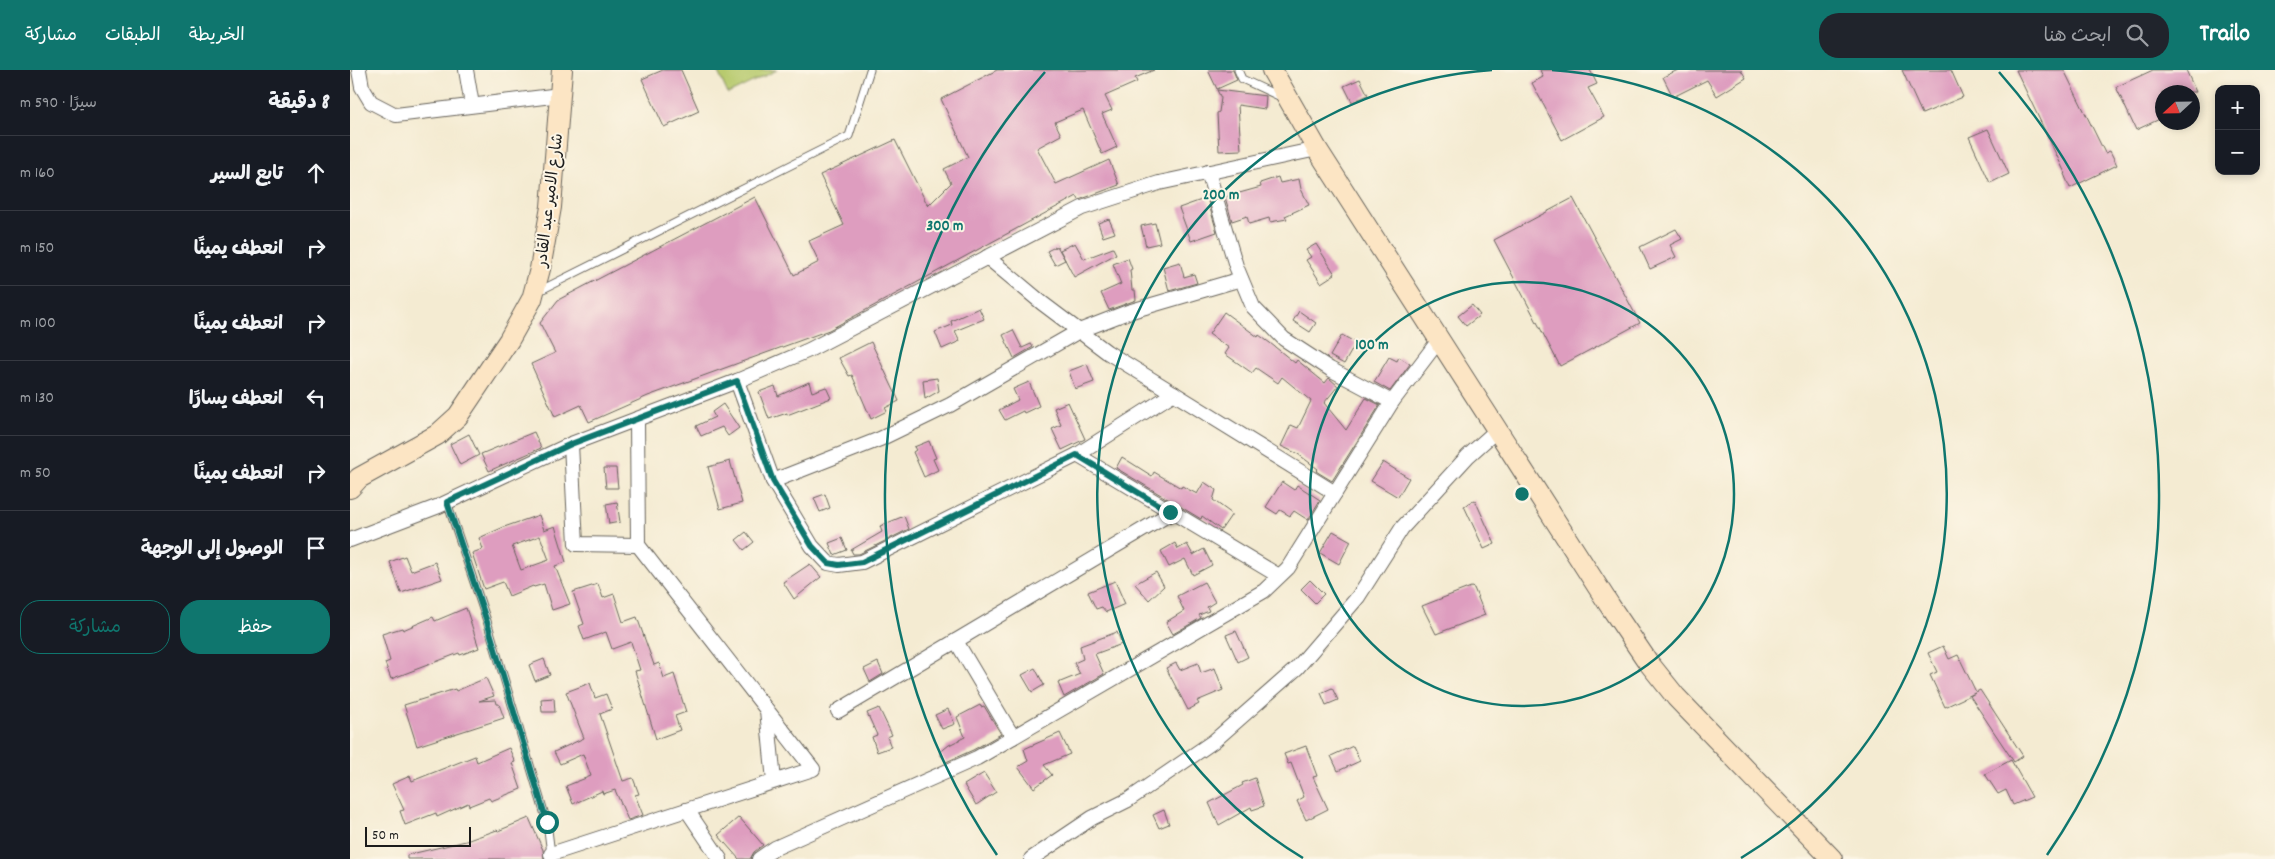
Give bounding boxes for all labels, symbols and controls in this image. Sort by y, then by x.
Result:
search box [1819,13,2169,58]
text: Trailo [2199,18,2250,52]
icon: search [2123,21,2151,49]
text: مشاركة [25,24,77,49]
text: الطبقات [105,24,161,49]
text: الخريطة [189,24,245,49]
text: ابحث هنا [2044,24,2111,51]
north arrow [2155,85,2200,130]
map controls [2215,85,2260,175]
button: + [2215,85,2260,130]
text: 8 دقيقة [268,89,330,119]
text: سيرًا · 590 m [20,92,97,115]
button: − [2215,130,2260,175]
street label: شارع الامير عبد القادر [531,132,570,271]
icon: ahead [302,159,330,187]
text: 160 m [20,162,55,185]
text: تابع السير [211,162,283,189]
text: 200 m [1203,185,1239,207]
text: 300 m [927,216,963,238]
icon: right [302,234,330,262]
text: 150 m [20,237,54,260]
text: انعطف يمينًا [194,237,283,264]
icon: right [302,309,330,337]
text: 100 m [20,312,56,335]
text: انعطف يمينًا [194,312,283,339]
text: 100 m [1355,335,1389,357]
icon: left [302,384,330,412]
text: 130 m [20,387,54,410]
text: انعطف يسارًا [189,387,283,414]
icon: right [302,459,330,487]
text: 50 m [20,462,51,485]
text: انعطف يمينًا [194,462,283,489]
centre of rings [1513,485,1531,503]
route end [1159,501,1182,524]
icon: arrive [302,534,330,562]
text: الوصول إلى الوجهة [141,537,283,564]
button: مشاركة [20,600,170,654]
button: حفظ [180,600,330,654]
route start [536,811,559,834]
scale bar [365,824,471,847]
text: 50 m [372,826,399,846]

